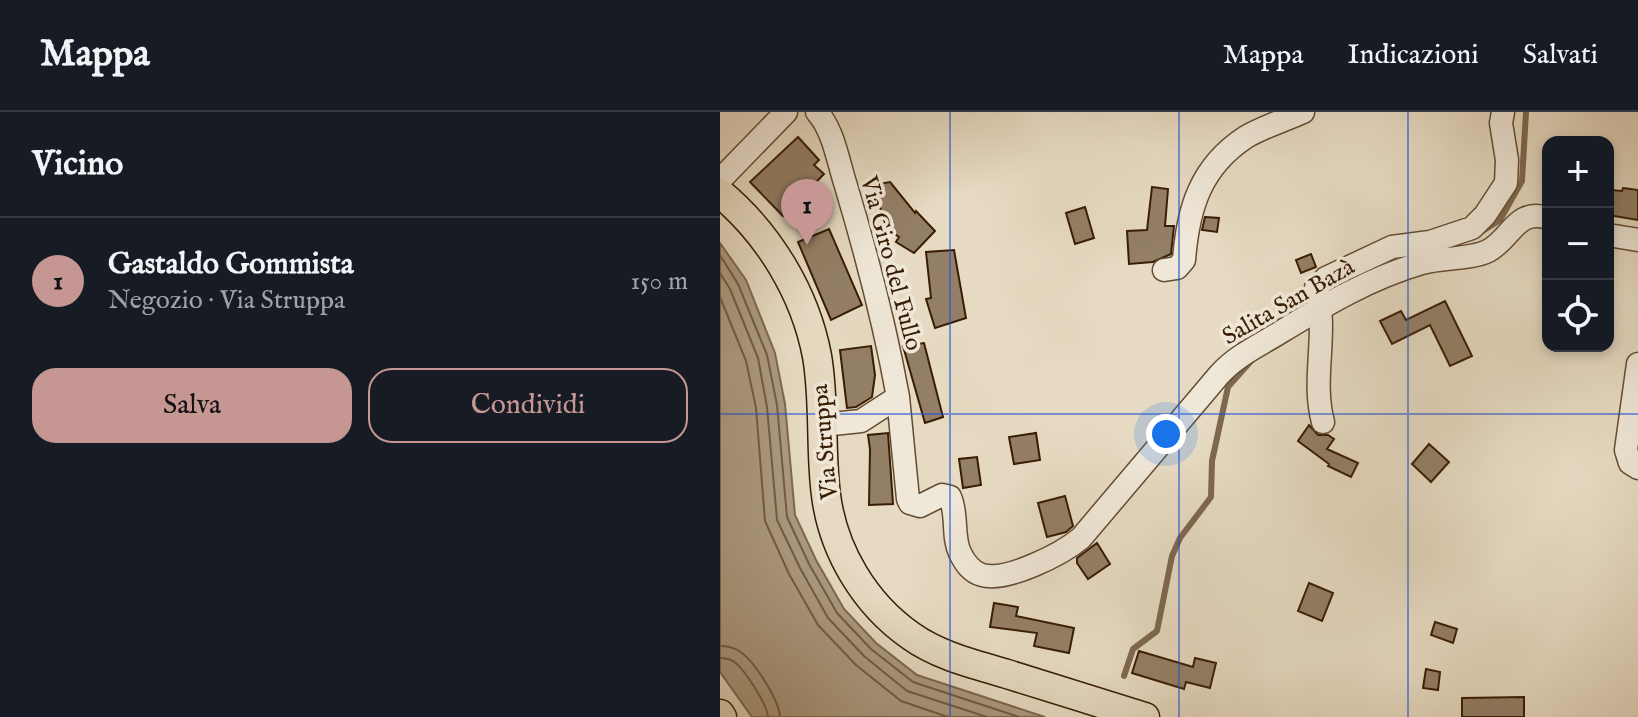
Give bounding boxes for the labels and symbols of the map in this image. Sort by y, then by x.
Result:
street label: Via Giro del Fullo [852,172,929,354]
pin: 1 [781,179,833,245]
street label: Salita San Bazà [1217,252,1361,353]
street label: Via Struppa [805,382,846,502]
your location [1146,414,1186,454]

